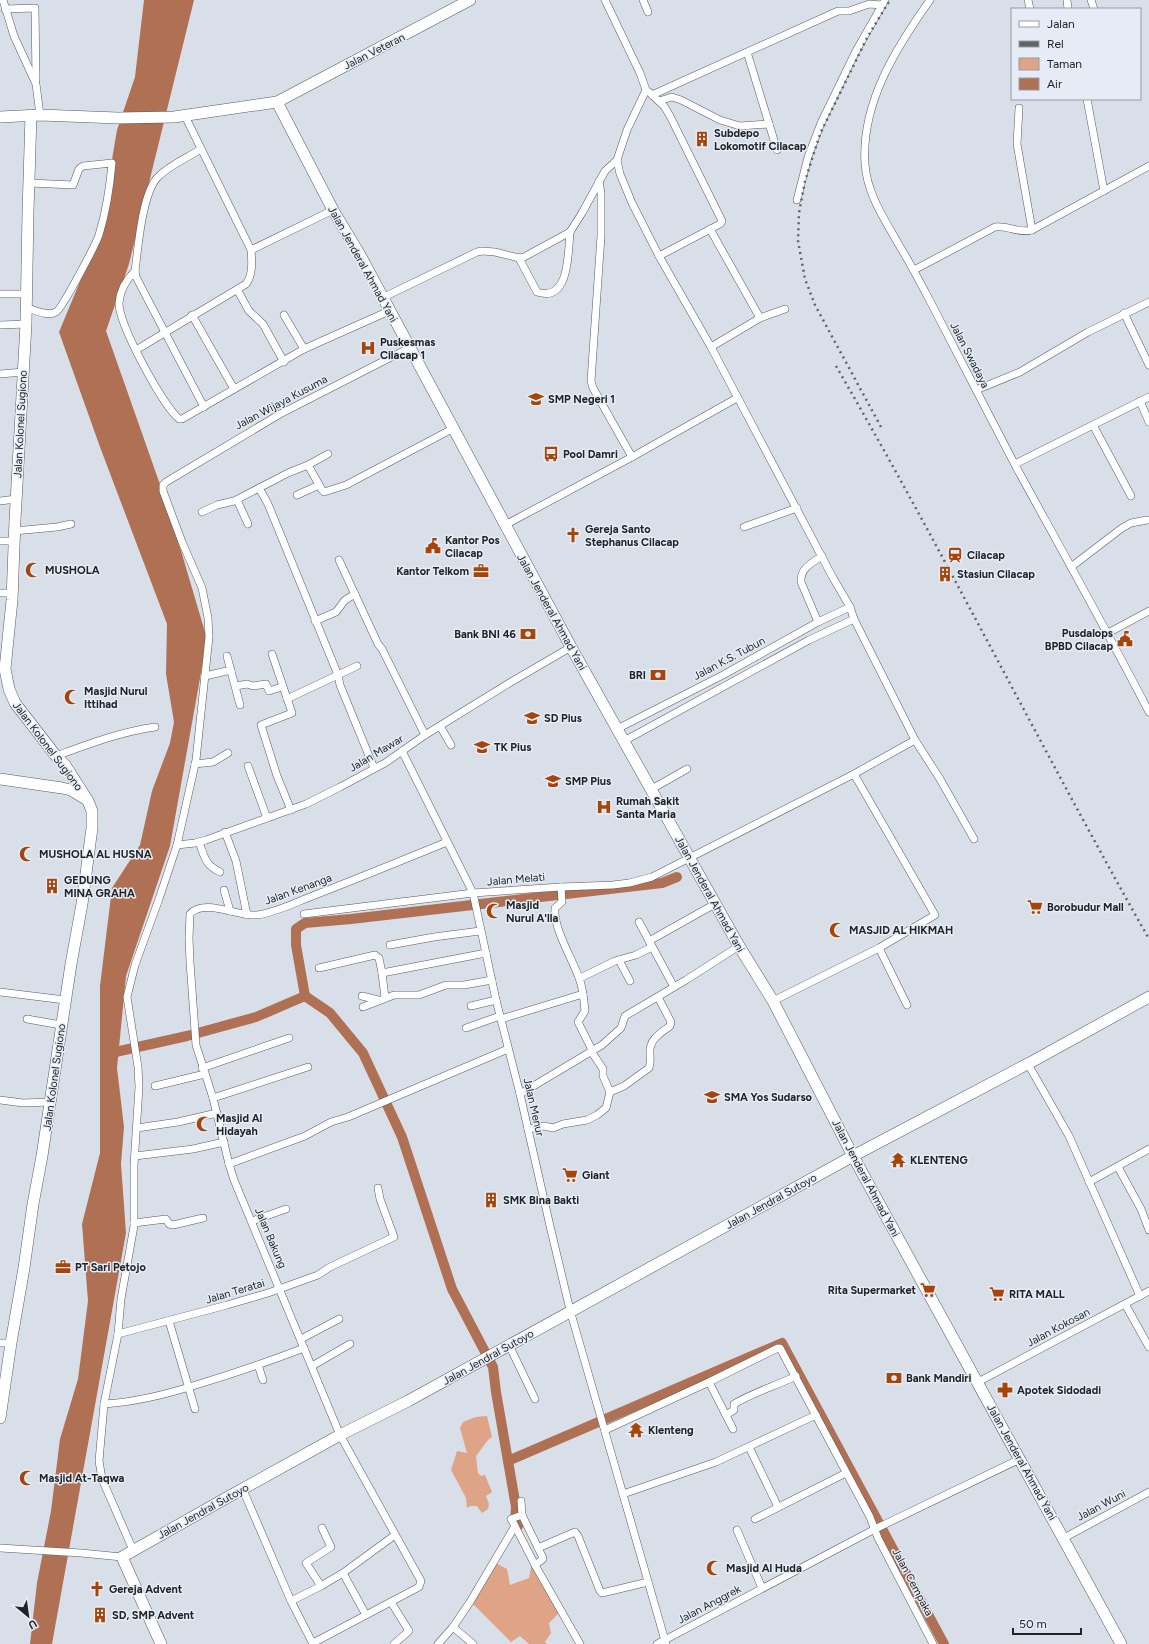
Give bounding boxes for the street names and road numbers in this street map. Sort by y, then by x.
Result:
street label: Jalan Veteran [341,30,407,72]
street label: Jalan Jenderal Ahmad Yani [325,204,400,325]
street label: Jalan Swadaya [947,320,992,390]
street label: Jalan Kolonel Sugiono [11,370,30,478]
street label: Jalan Wijaya Kusuma [233,373,330,432]
street label: Jalan Jenderal Ahmad Yani [514,552,589,673]
street label: Jalan K.S. Tubun [691,634,767,683]
street label: Jalan Kolonel Sugiono [10,699,85,793]
street label: Jalan Mawar [347,732,406,775]
street label: Jalan Jenderal Ahmad Yani [672,834,747,955]
street label: Jalan Melati [486,870,546,889]
street label: Jalan Kenanga [263,871,334,908]
street label: Jalan Kolonel Sugiono [41,1023,68,1131]
street label: Jalan Menur [520,1077,547,1138]
street label: Jalan Jenderal Ahmad Yani [829,1117,902,1239]
street label: Jalan Jendral Sutoyo [723,1171,819,1232]
street label: Jalan Bakung [252,1206,289,1270]
street label: Jalan Teratai [204,1276,266,1307]
street label: Jalan Kokosan [1024,1305,1092,1350]
street label: Jalan Jendral Sutoyo [440,1327,536,1388]
street label: Jalan Jenderal Ahmad Yani [984,1402,1059,1523]
street label: Jalan Jendral Sutoyo [155,1481,251,1542]
street label: Jalan Wuni [1075,1487,1128,1524]
street label: Jalan Cempaka [889,1546,936,1618]
street label: Jalan Anggrek [675,1582,744,1627]

